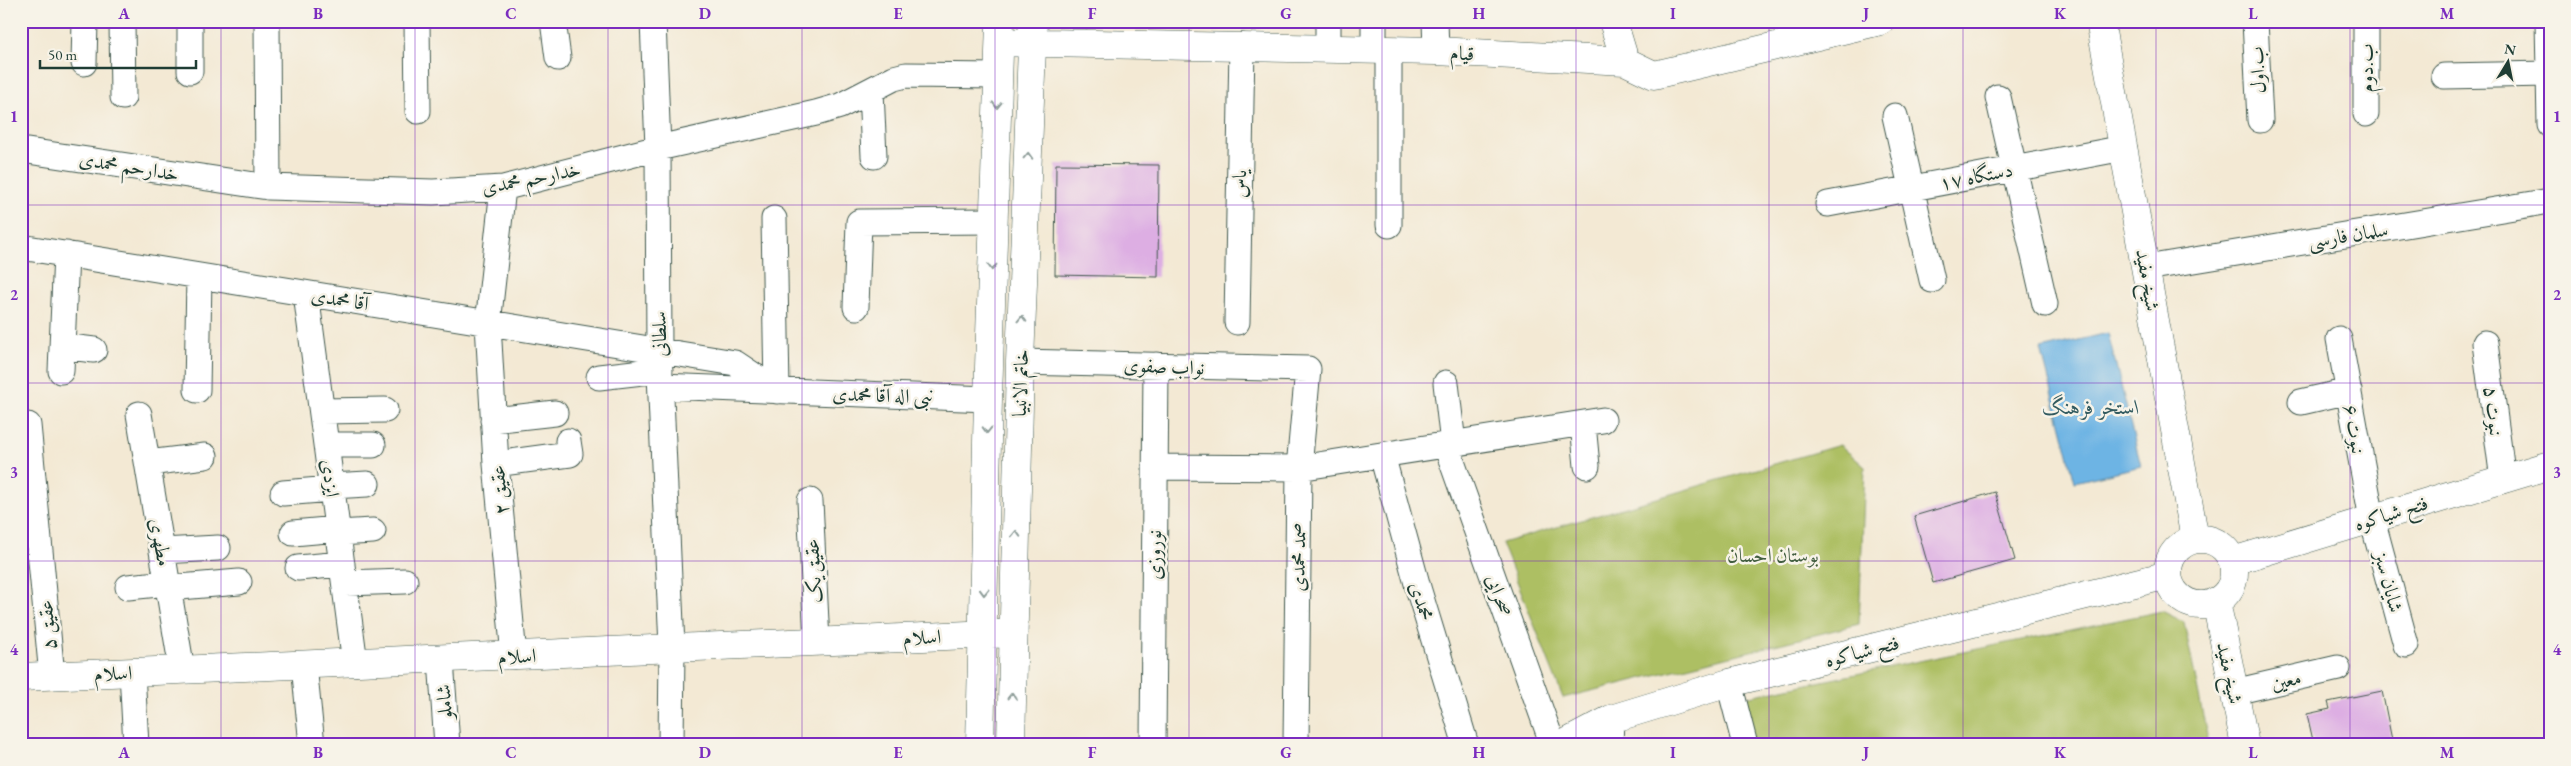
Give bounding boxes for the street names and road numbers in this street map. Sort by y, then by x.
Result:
street label: قیام [1449,39,1475,72]
street label: ب.دوم [2353,43,2384,93]
street label: ب.اول [2243,46,2271,94]
street label: خدارحم محمدی [76,145,181,193]
street label: خدارحم محمدی [479,156,584,206]
street label: ۱۷ دستگاه [1937,156,2015,196]
street label: یاس [1226,168,1252,198]
street label: سلمان فارسی [2306,216,2390,256]
street label: شیخ مفید [2125,247,2166,314]
street label: آقا محمدی [309,282,373,317]
street label: سلطانی [646,311,672,357]
street label: خاتم الانبیا [1006,349,1039,417]
street label: نواب صفوی [1123,352,1205,380]
street label: نبی اله آقا محمدی [832,380,934,412]
street label: نبوت ۵ [2478,385,2510,437]
street label: نبوت ۶ [2338,402,2372,456]
street label: ایزدی [316,457,346,499]
street label: عقیق ۲ [484,464,514,516]
street label: فتح شیاکوه [2351,489,2433,541]
street label: مطهری [144,516,178,568]
street label: صمد محمدی [1284,522,1312,592]
street label: نوروزی [1141,530,1167,580]
street label: عقیق یک [798,538,828,604]
street label: شایان سبز [2368,547,2410,615]
street label: صحرایی [1479,570,1520,620]
street label: محمدی [1404,578,1440,624]
street label: عقیق ۵ [32,599,62,651]
street label: اسلام [902,623,942,656]
street label: فتح شیاکوه [1822,629,1903,678]
street label: شیخ مفید [2206,640,2249,707]
street label: اسلام [497,642,537,675]
street label: اسلام [93,659,133,692]
street label: معین [2268,664,2304,696]
street label: شاملو [430,684,458,722]

